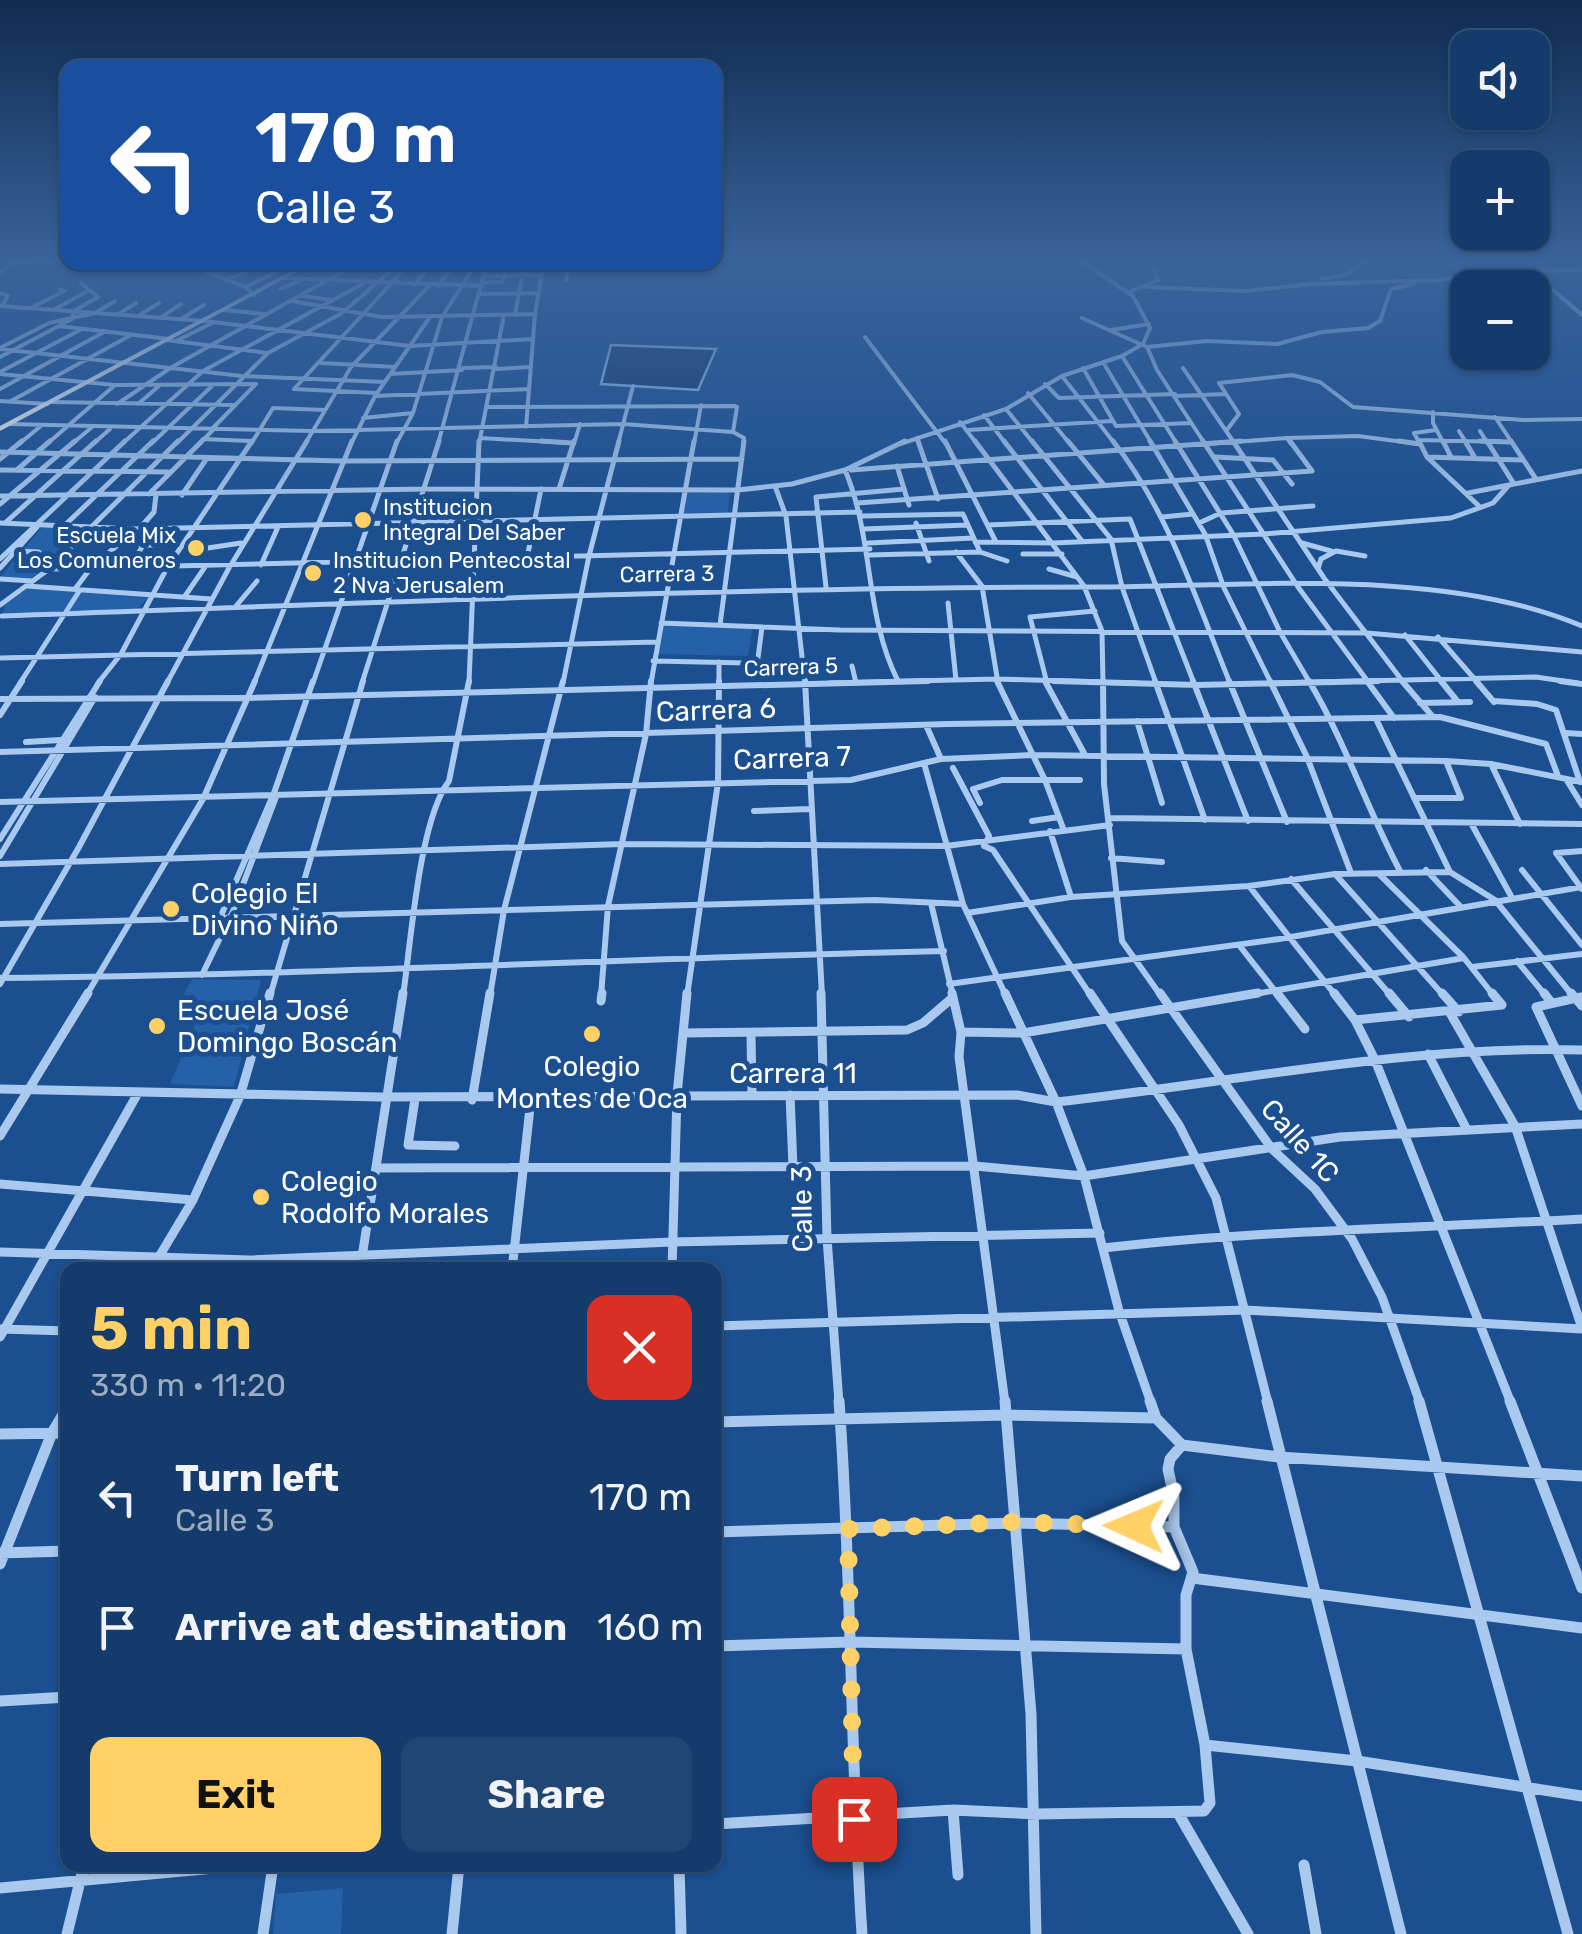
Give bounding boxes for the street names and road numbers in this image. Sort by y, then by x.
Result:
street label: Carrera 3 [619,560,715,588]
street label: Carrera 5 [743,652,839,682]
street label: Carrera 6 [655,691,777,729]
street label: Carrera 7 [733,739,851,777]
street label: Carrera 11 [729,1057,857,1090]
street label: Calle 1C [1254,1092,1346,1190]
street label: Calle 3 [785,1165,819,1253]

